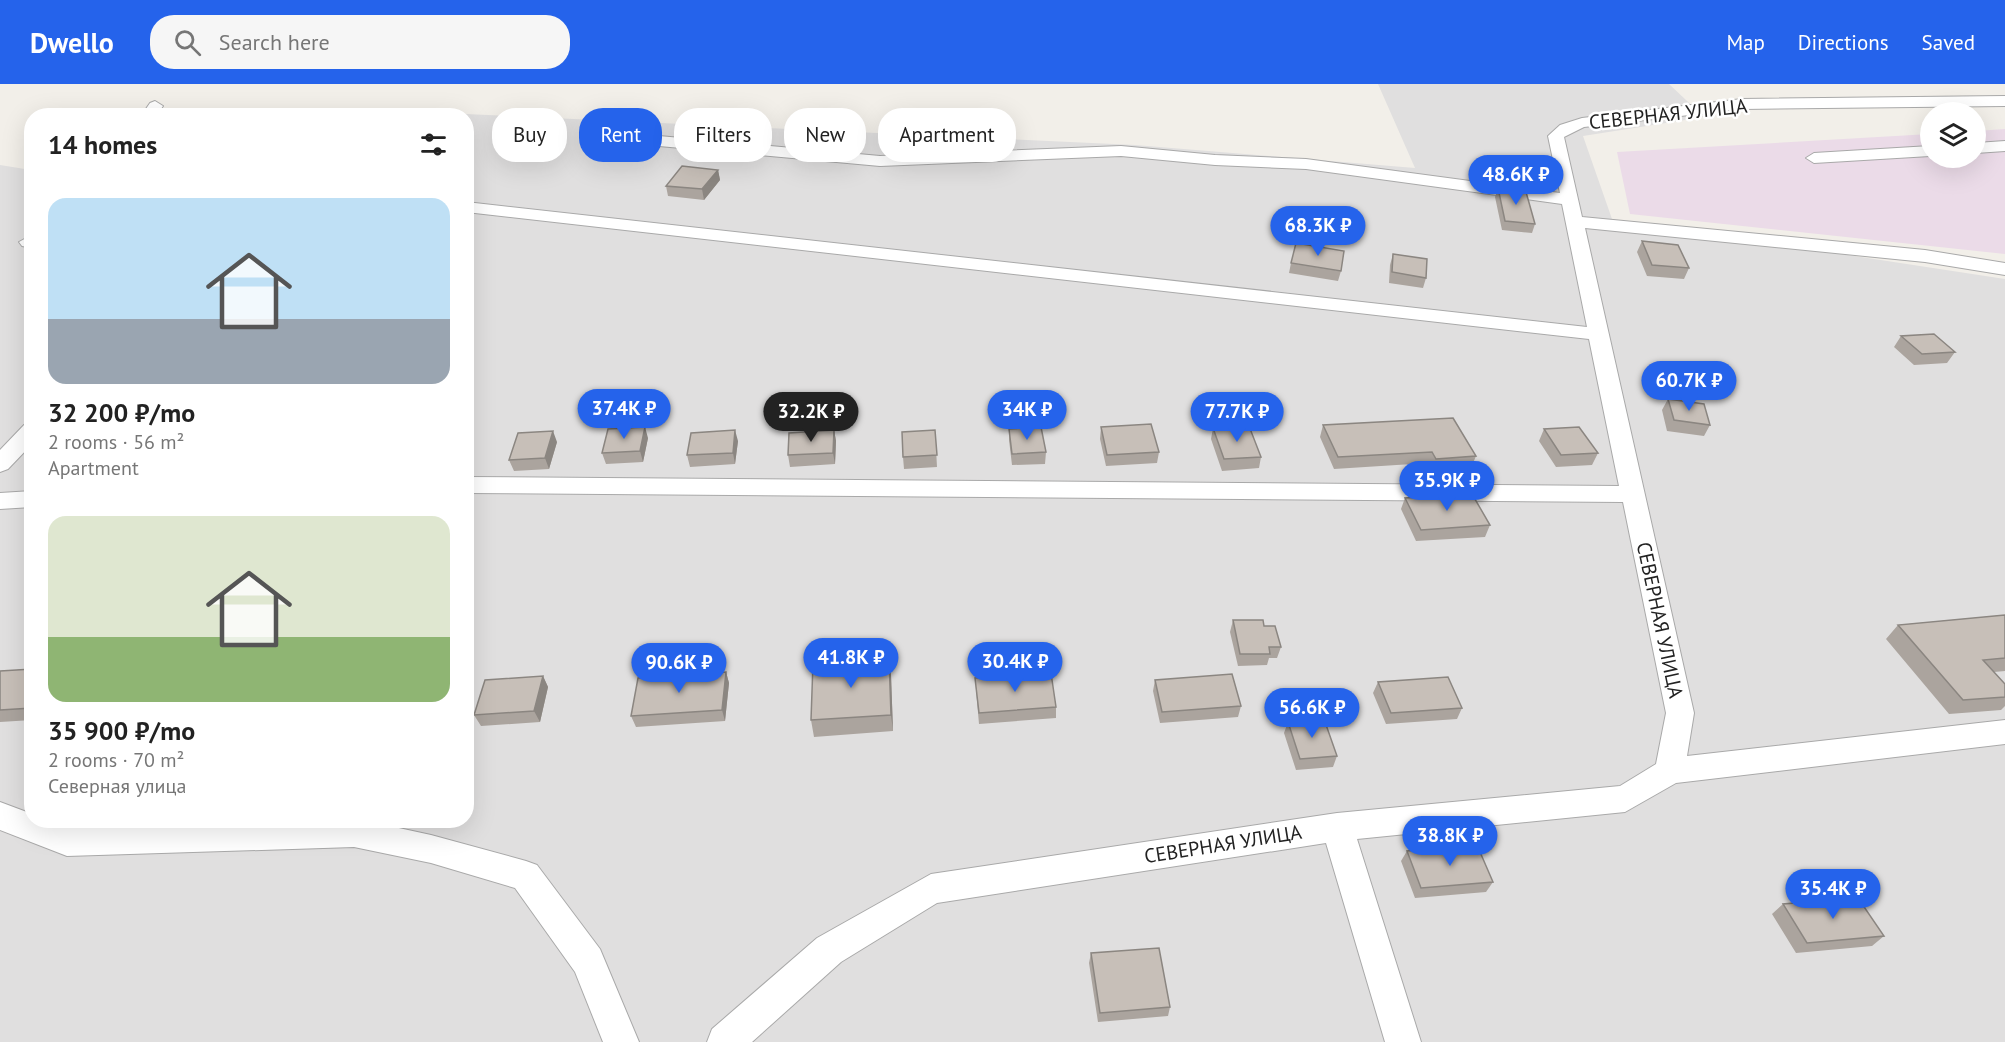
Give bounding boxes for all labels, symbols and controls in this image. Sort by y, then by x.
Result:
search box [150,15,570,69]
text: Dwello [30,24,114,61]
icon: search [171,26,204,59]
text: Search here [219,28,330,56]
text: Map [1726,29,1765,56]
text: Directions [1798,29,1889,56]
text: Saved [1922,29,1975,56]
street label: СЕВЕРНАЯ УЛИЦА [1588,93,1749,135]
map controls [1920,102,1986,168]
button: layers [1920,102,1986,168]
chip: Buy [492,108,567,162]
chip: Rent [579,108,662,162]
chip: Filters [674,108,772,162]
chip: New [784,108,866,162]
chip: Apartment [878,108,1016,162]
text: 14 homes [48,128,157,161]
icon: filters [417,128,450,161]
pin: 48.6K ₽ [1461,155,1571,206]
text: 48.6K ₽ [1482,161,1550,187]
pin: 68.3K ₽ [1263,206,1373,257]
text: 68.3K ₽ [1284,212,1352,238]
icon: home [195,237,303,345]
pin: 60.7K ₽ [1634,361,1744,412]
text: 60.7K ₽ [1655,367,1723,393]
pin: 37.4K ₽ [569,389,679,440]
pin: 34K ₽ [985,390,1069,441]
pin: 32.2K ₽ [756,392,866,443]
pin: 77.7K ₽ [1182,392,1292,443]
text: 37.4K ₽ [592,395,656,421]
text: 32 200 ₽/mo [48,396,195,429]
text: 34K ₽ [1002,396,1052,422]
text: 32.2K ₽ [777,398,845,424]
text: 77.7K ₽ [1205,398,1269,424]
text: 2 rooms · 56 m² [48,429,184,455]
text: Apartment [48,455,139,481]
pin: 35.9K ₽ [1392,461,1502,512]
text: 35.9K ₽ [1413,467,1481,493]
street label: СЕВЕРНАЯ УЛИЦА [1631,540,1689,701]
icon: home [195,555,303,663]
pin: 41.8K ₽ [796,638,906,689]
pin: 30.4K ₽ [960,642,1070,693]
pin: 90.6K ₽ [624,643,734,694]
text: 41.8K ₽ [817,644,885,670]
text: 30.4K ₽ [981,648,1049,674]
text: 90.6K ₽ [645,649,713,675]
pin: 56.6K ₽ [1257,688,1367,739]
text: 56.6K ₽ [1278,694,1346,720]
text: 35 900 ₽/mo [48,714,195,747]
text: 2 rooms · 70 m² [48,747,184,773]
text: Северная улица [48,773,186,799]
pin: 38.8K ₽ [1395,816,1505,867]
street label: СЕВЕРНАЯ УЛИЦА [1142,819,1304,869]
text: 38.8K ₽ [1416,822,1484,848]
pin: 35.4K ₽ [1778,869,1888,920]
text: 35.4K ₽ [1799,875,1867,901]

